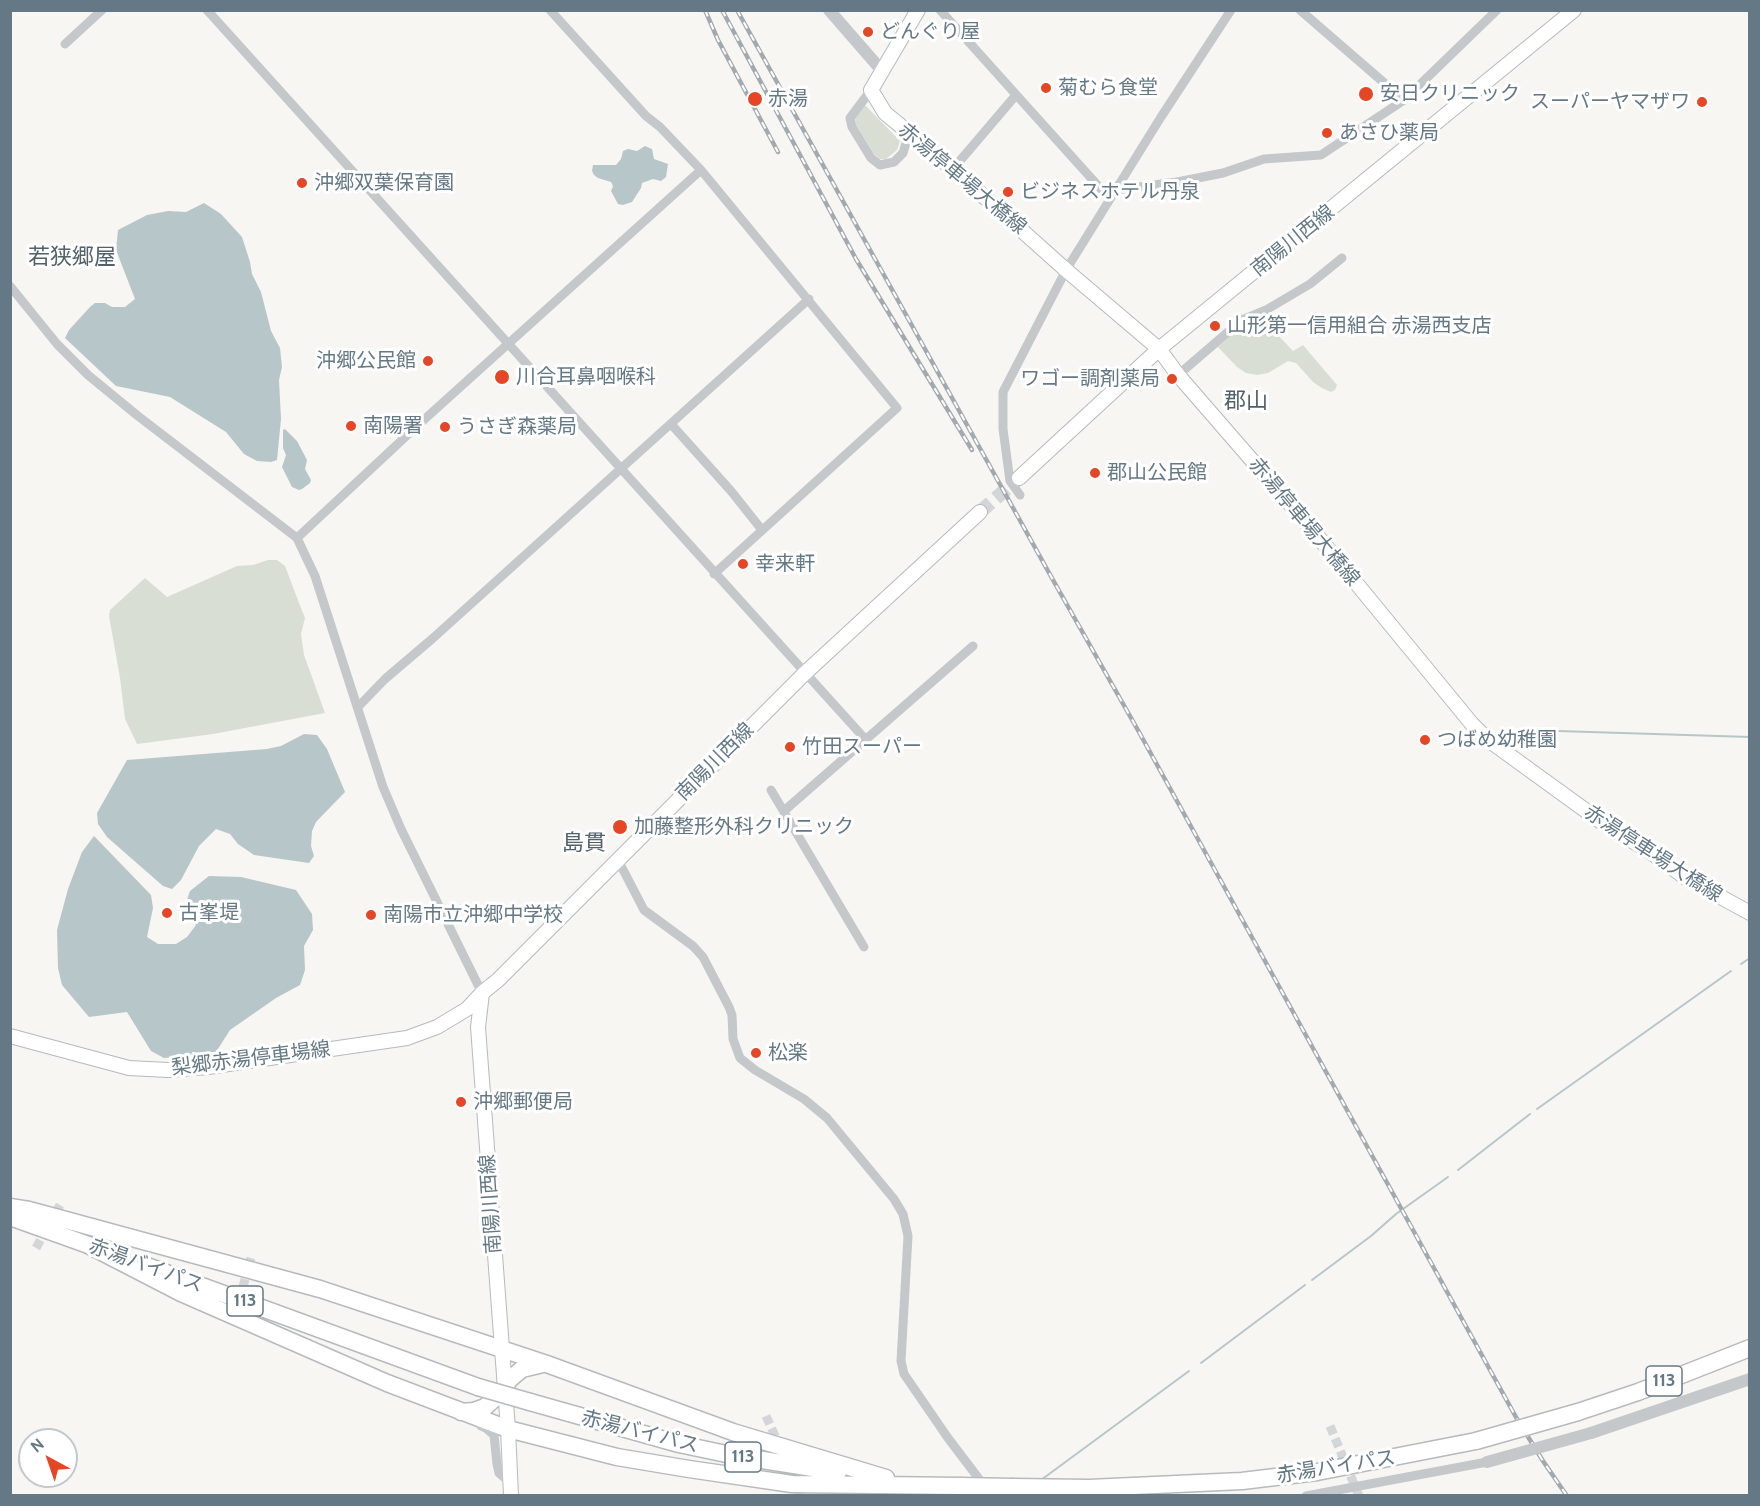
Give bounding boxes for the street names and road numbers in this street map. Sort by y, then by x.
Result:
street label: 赤湯停車場大橋線 [893,118,1031,240]
street label: 南陽川西線 [1247,200,1339,282]
street label: 赤湯停車場大橋線 [1243,453,1365,591]
street label: 南陽川西線 [671,718,759,806]
street label: 赤湯停車場大橋線 [1579,800,1727,908]
street label: 梨郷赤湯停車場線 [170,1037,332,1081]
street label: 南陽川西線 [476,1153,506,1255]
street label: 赤湯バイパス [86,1234,206,1298]
road number: 113 [227,1286,263,1316]
road number: 113 [1646,1366,1682,1396]
street label: 赤湯バイパス [579,1406,701,1458]
road number: 113 [725,1442,761,1472]
street label: 赤湯バイパス [1275,1446,1397,1488]

